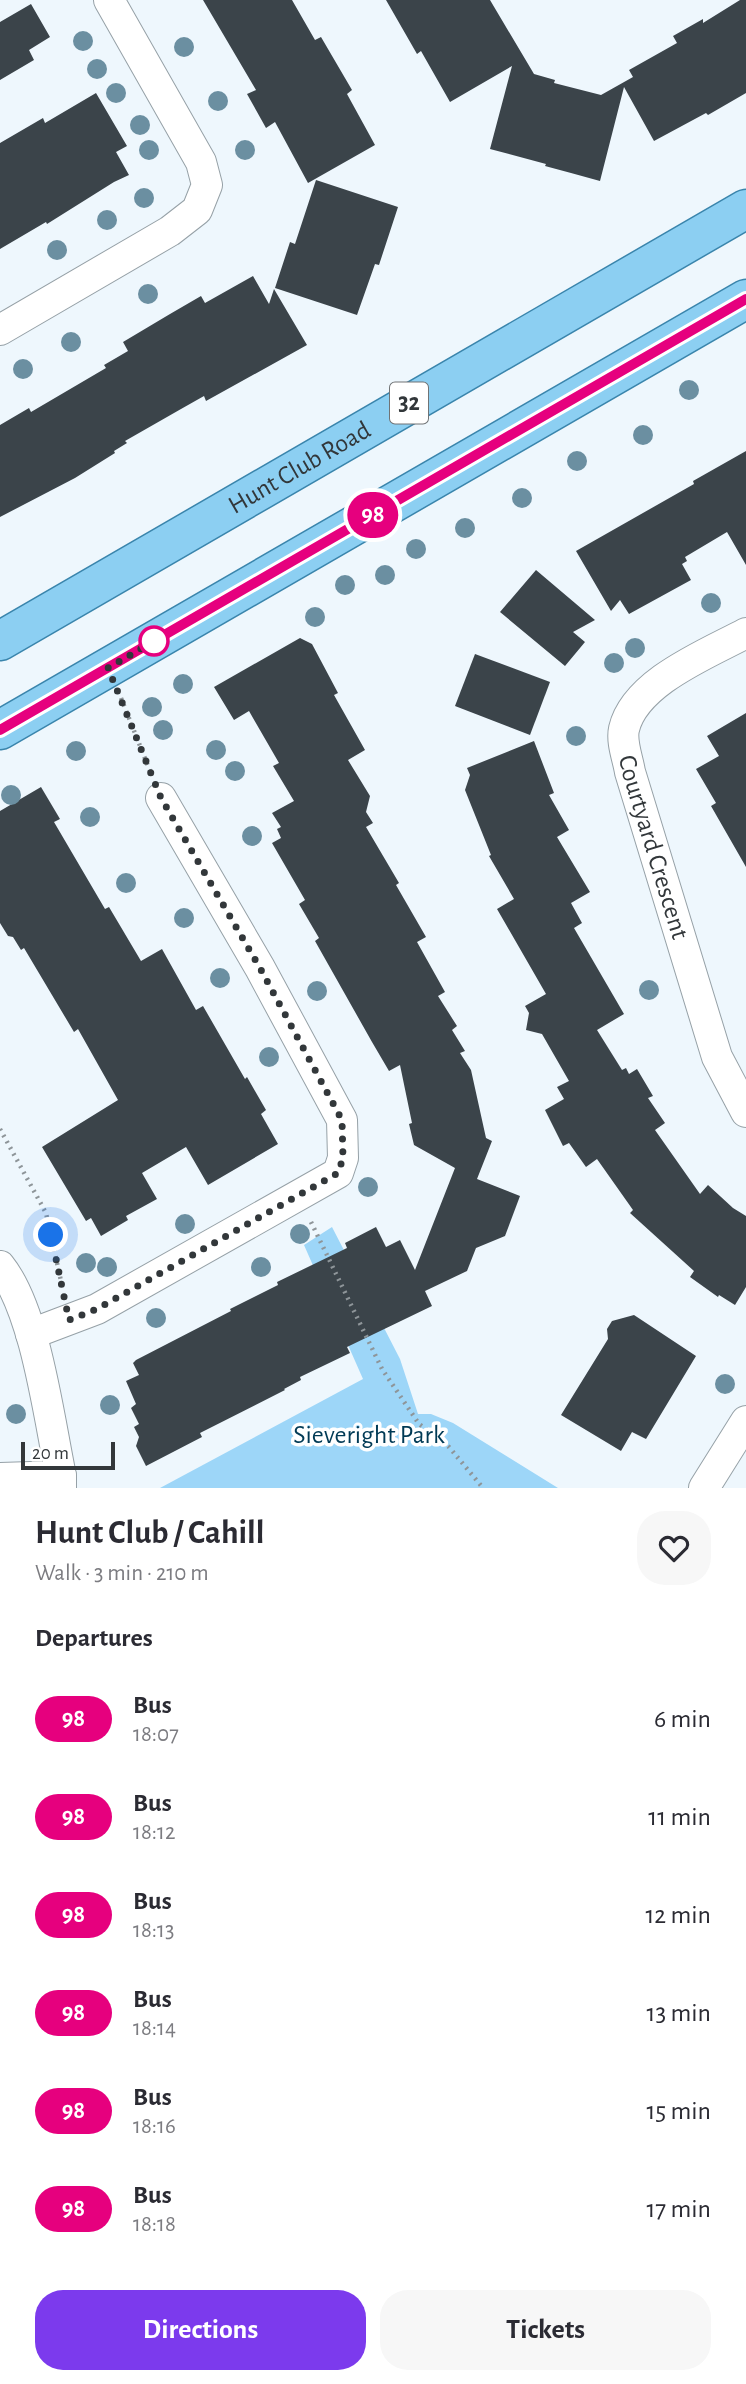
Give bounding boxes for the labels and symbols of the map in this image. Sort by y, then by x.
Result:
road number: 32 [390,382,428,424]
street label: Hunt Club Road [224,416,375,519]
line badge: 98 [342,492,404,538]
unlabelled marker [139,626,169,656]
street label: Courtyard Crescent [614,752,693,942]
your location [33,1217,68,1252]
park label: Sieveright Park [293,1422,445,1448]
scale bar [21,1439,116,1471]

